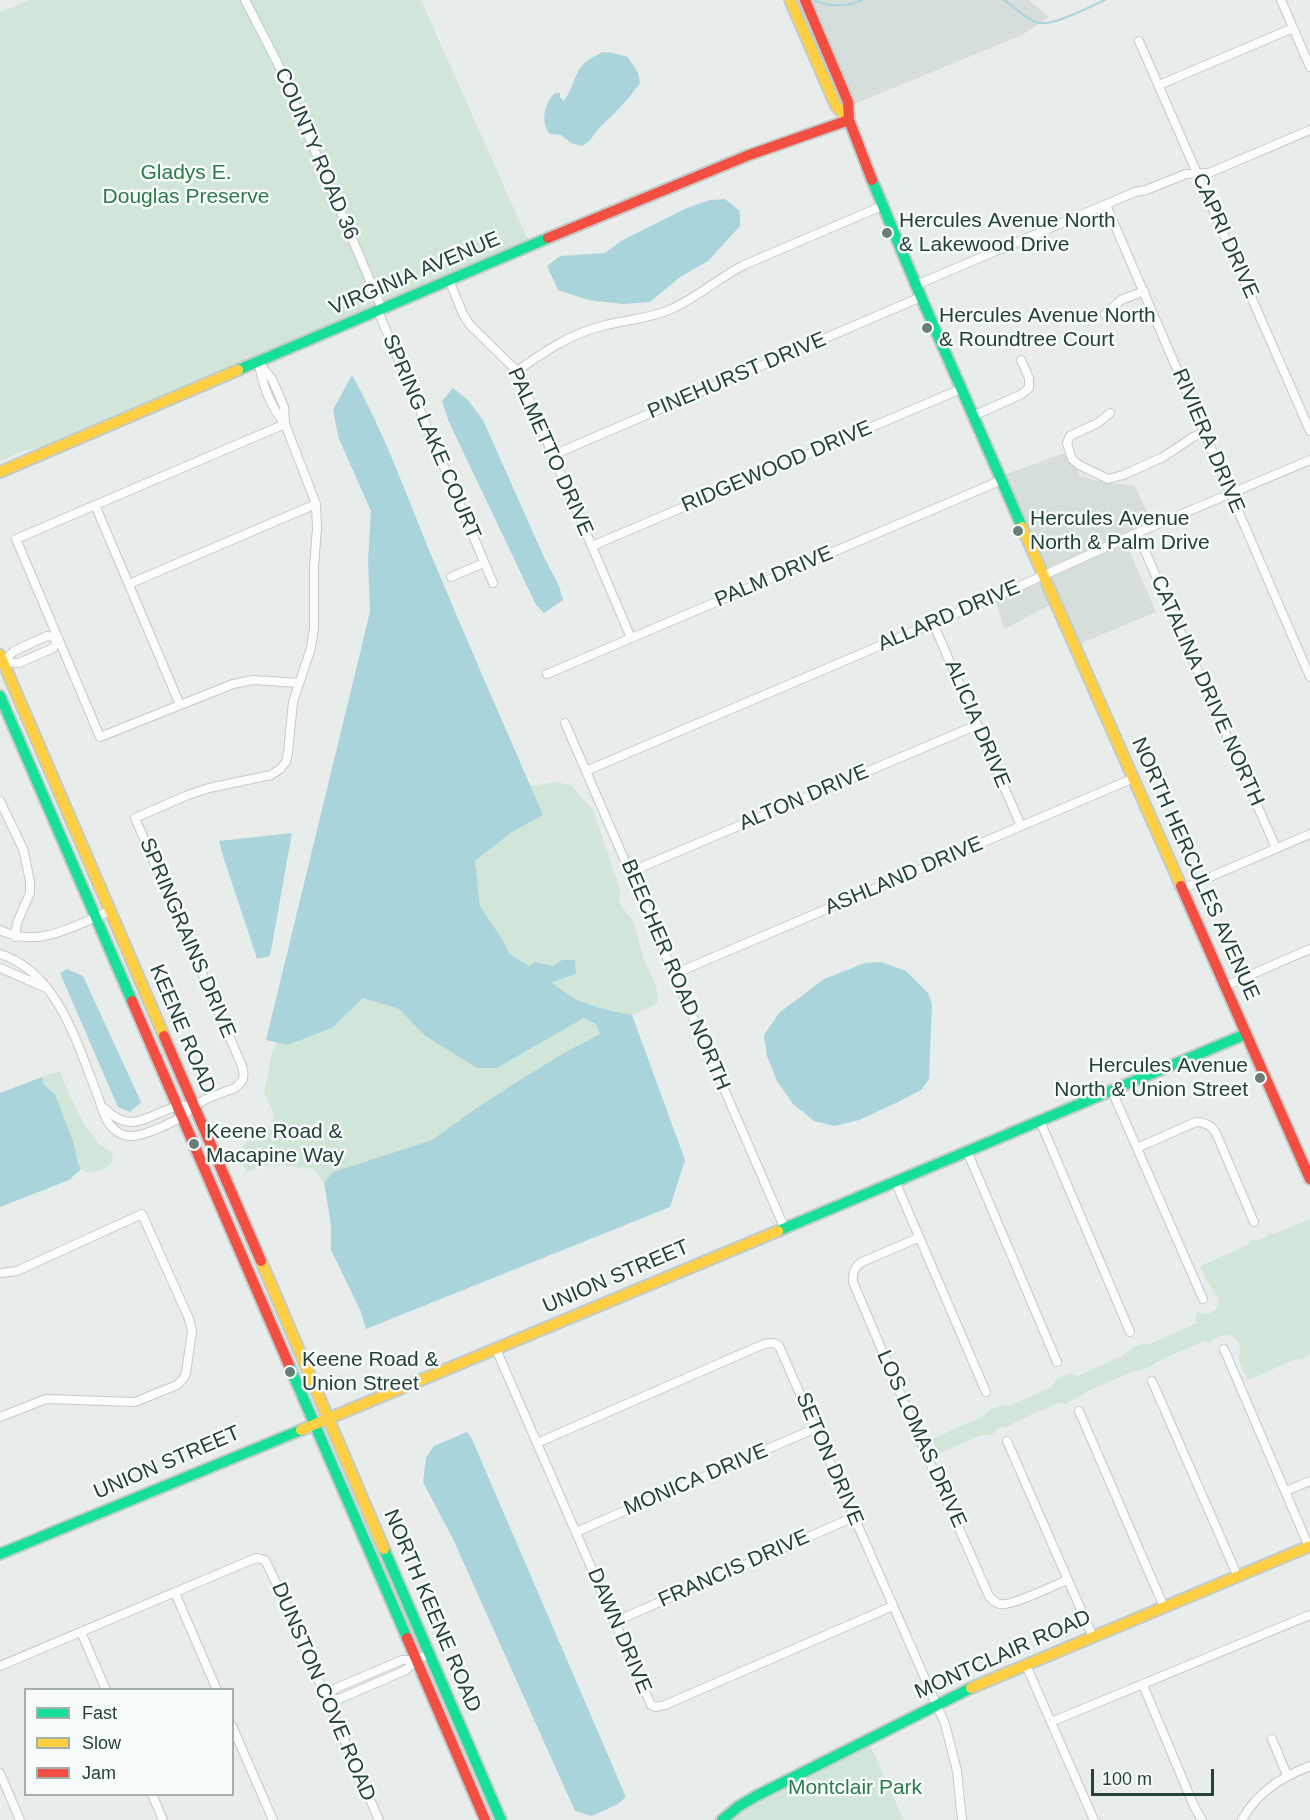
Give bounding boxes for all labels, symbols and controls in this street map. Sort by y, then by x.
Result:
street label: COUNTY ROAD 36 [268,64,364,244]
park label: Gladys E. Douglas Preserve [103,160,269,210]
street label: CAPRI DRIVE [1186,170,1264,302]
place label: Hercules Avenue North & Lakewood Drive [899,208,1116,258]
marker: Hercules Avenue North & Lakewood Drive [880,226,894,240]
street label: VIRGINIA AVENUE [326,227,504,321]
place label: Hercules Avenue North & Roundtree Court [939,303,1156,353]
marker: Hercules Avenue North & Roundtree Court [920,321,934,335]
street label: PINEHURST DRIVE [644,327,830,425]
street label: SPRING LAKE COURT [376,331,486,543]
street label: PALMETTO DRIVE [502,364,598,540]
street label: RIVIERA DRIVE [1166,365,1250,517]
street label: RIDGEWOOD DRIVE [678,416,876,518]
place label: Hercules Avenue North & Palm Drive [1030,506,1210,556]
marker: Hercules Avenue North & Palm Drive [1011,524,1025,538]
street label: PALM DRIVE [711,541,837,613]
street label: CATALINA DRIVE NORTH [1145,572,1269,810]
street label: ALLARD DRIVE [874,575,1024,657]
street label: ALICIA DRIVE [939,656,1015,792]
street label: NORTH HERCULES AVENUE [1126,734,1264,1004]
street label: ALTON DRIVE [736,759,872,837]
street label: ASHLAND DRIVE [821,831,987,921]
street label: SPRINGRAINS DRIVE [133,834,241,1042]
street label: BEECHER ROAD NORTH [615,856,735,1094]
street label: KEENE ROAD [143,961,221,1097]
place label: Hercules Avenue North & Union Street [1054,1053,1248,1103]
marker: Hercules Avenue North & Union Street [1253,1071,1267,1085]
place label: Keene Road & Macapine Way [206,1119,344,1169]
marker: Keene Road & Macapine Way [187,1137,201,1151]
street label: UNION STREET [539,1235,693,1319]
street label: LOS LOMAS DRIVE [871,1346,971,1532]
place label: Keene Road & Union Street [302,1347,439,1397]
marker: Keene Road & Union Street [283,1365,297,1379]
street label: SETON DRIVE [790,1389,868,1529]
street label: UNION STREET [90,1421,244,1505]
street label: MONICA DRIVE [620,1438,772,1522]
street label: NORTH KEENE ROAD [378,1506,486,1716]
street label: FRANCIS DRIVE [655,1525,813,1613]
street label: DAWN DRIVE [581,1565,657,1697]
street label: DUNSTON COVE ROAD [265,1579,381,1805]
street label: MONTCLAIR ROAD [911,1605,1095,1705]
legend [24,1688,234,1796]
text: Fast [82,1703,117,1723]
text: Slow [82,1733,121,1753]
scale bar [1094,1757,1217,1795]
text: Jam [82,1763,116,1783]
text: 100 m [1102,1769,1152,1789]
park label: Montclair Park [788,1775,922,1801]

